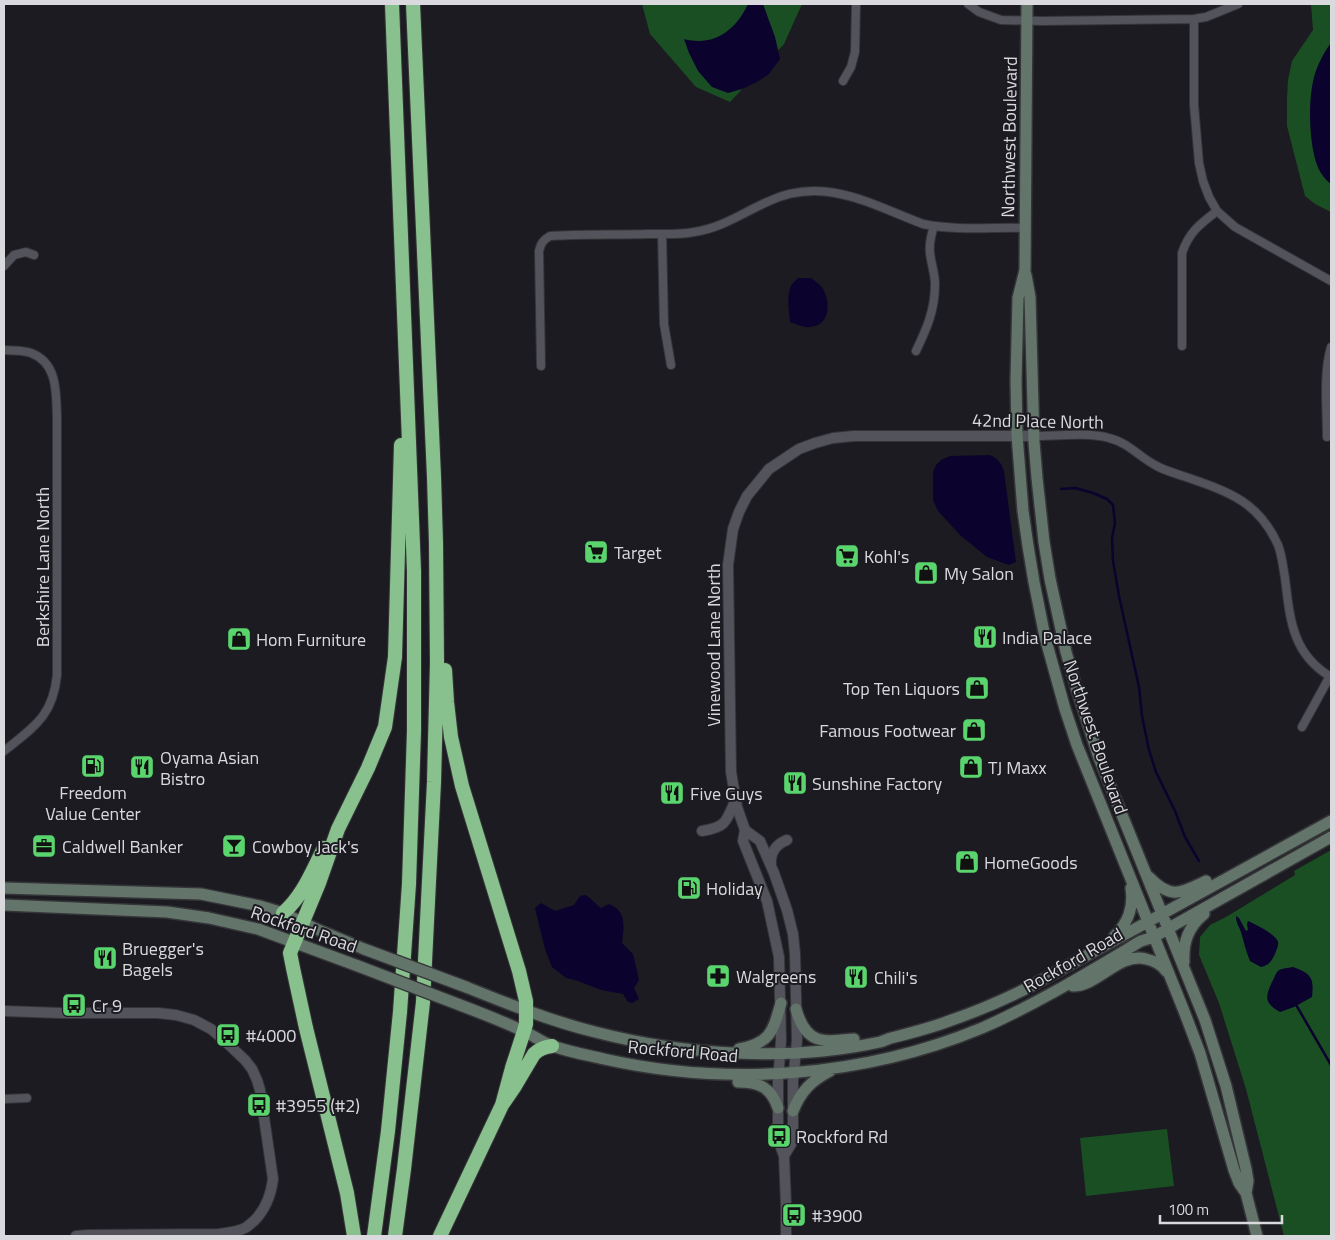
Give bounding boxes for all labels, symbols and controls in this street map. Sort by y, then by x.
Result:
street label: Northwest Boulevard [994,56,1024,218]
street label: 42nd Place North [972,406,1104,436]
street label: Berkshire Lane North [29,487,56,647]
supermarket icon: Target [583,539,609,565]
place label: Target [614,539,662,566]
supermarket icon: Kohl's [834,543,860,569]
place label: Kohl's [864,543,909,570]
shop icon: My Salon [913,560,939,586]
place label: My Salon [944,560,1014,587]
street label: Vinewood Lane North [700,563,727,727]
restaurant icon: India Palace [972,624,998,650]
place label: India Palace [1002,624,1092,651]
shop icon: Hom Furniture [226,626,252,652]
place label: Hom Furniture [256,626,366,653]
street label: Northwest Boulevard [1057,656,1135,818]
place label: Top Ten Liquors [843,675,960,702]
shop icon: Top Ten Liquors [964,675,990,701]
place label: Famous Footwear [819,717,956,744]
shop icon: Famous Footwear [961,717,987,743]
place label: Oyama Asian Bistro [160,744,259,792]
fuel station icon: Freedom Value Center [80,753,106,779]
restaurant icon: Oyama Asian Bistro [129,754,155,780]
shop icon: TJ Maxx [958,754,984,780]
place label: TJ Maxx [988,754,1047,781]
restaurant icon: Sunshine Factory [782,770,808,796]
place label: Sunshine Factory [812,770,942,797]
place label: Freedom Value Center [45,779,141,827]
restaurant icon: Five Guys [659,780,685,806]
place label: Five Guys [690,780,763,807]
office icon: Caldwell Banker [31,833,57,859]
place label: Caldwell Banker [62,833,183,860]
bar icon: Cowboy Jack's [221,833,247,859]
place label: Cowboy Jack's [252,833,359,860]
shop icon: HomeGoods [954,849,980,875]
place label: HomeGoods [984,849,1078,876]
fuel station icon: Holiday [676,875,702,901]
place label: Holiday [706,875,763,902]
street label: Rockford Road [247,898,361,960]
street label: Rockford Road [1018,921,1128,999]
place label: Bruegger's Bagels [122,935,204,983]
restaurant icon: Bruegger's Bagels [92,945,118,971]
pharmacy icon: Walgreens [705,963,731,989]
place label: Walgreens [736,963,816,990]
restaurant icon: Chili's [843,964,869,990]
place label: Chili's [874,964,918,991]
bus stop icon: Cr 9 [61,992,87,1018]
place label: Cr 9 [92,992,122,1019]
bus stop icon: #4000 [215,1022,241,1048]
place label: #4000 [246,1022,296,1049]
street label: Rockford Road [627,1033,739,1069]
bus stop icon: #3955 (#2) [246,1092,272,1118]
place label: #3955 (#2) [276,1092,360,1119]
bus stop icon: Rockford Rd [766,1123,792,1149]
place label: Rockford Rd [796,1123,888,1150]
scale bar [1160,1192,1282,1224]
text: 100 m [1168,1198,1209,1221]
bus stop icon: #3900 [781,1202,807,1228]
place label: #3900 [812,1202,862,1229]

